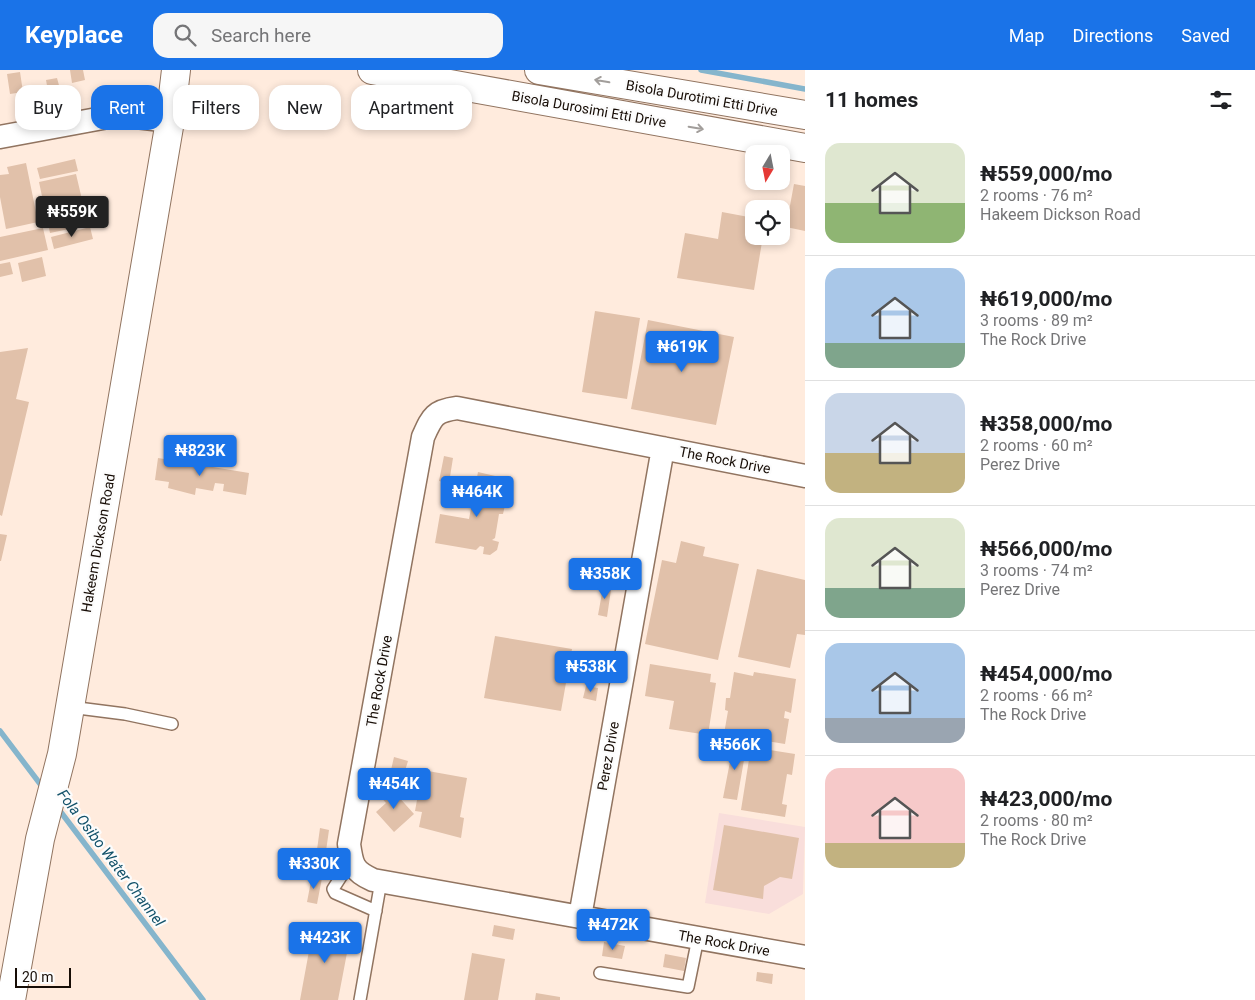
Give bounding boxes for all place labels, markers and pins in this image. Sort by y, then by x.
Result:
pin: ₦559K [37,196,107,238]
pin: ₦619K [647,330,717,373]
pin: ₦823K [165,434,235,477]
pin: ₦464K [442,476,512,518]
pin: ₦358K [570,558,640,600]
pin: ₦538K [556,650,626,693]
pin: ₦566K [700,728,770,771]
pin: ₦454K [359,768,429,810]
pin: ₦330K [279,848,349,890]
pin: ₦472K [578,908,648,951]
pin: ₦423K [290,922,360,964]

